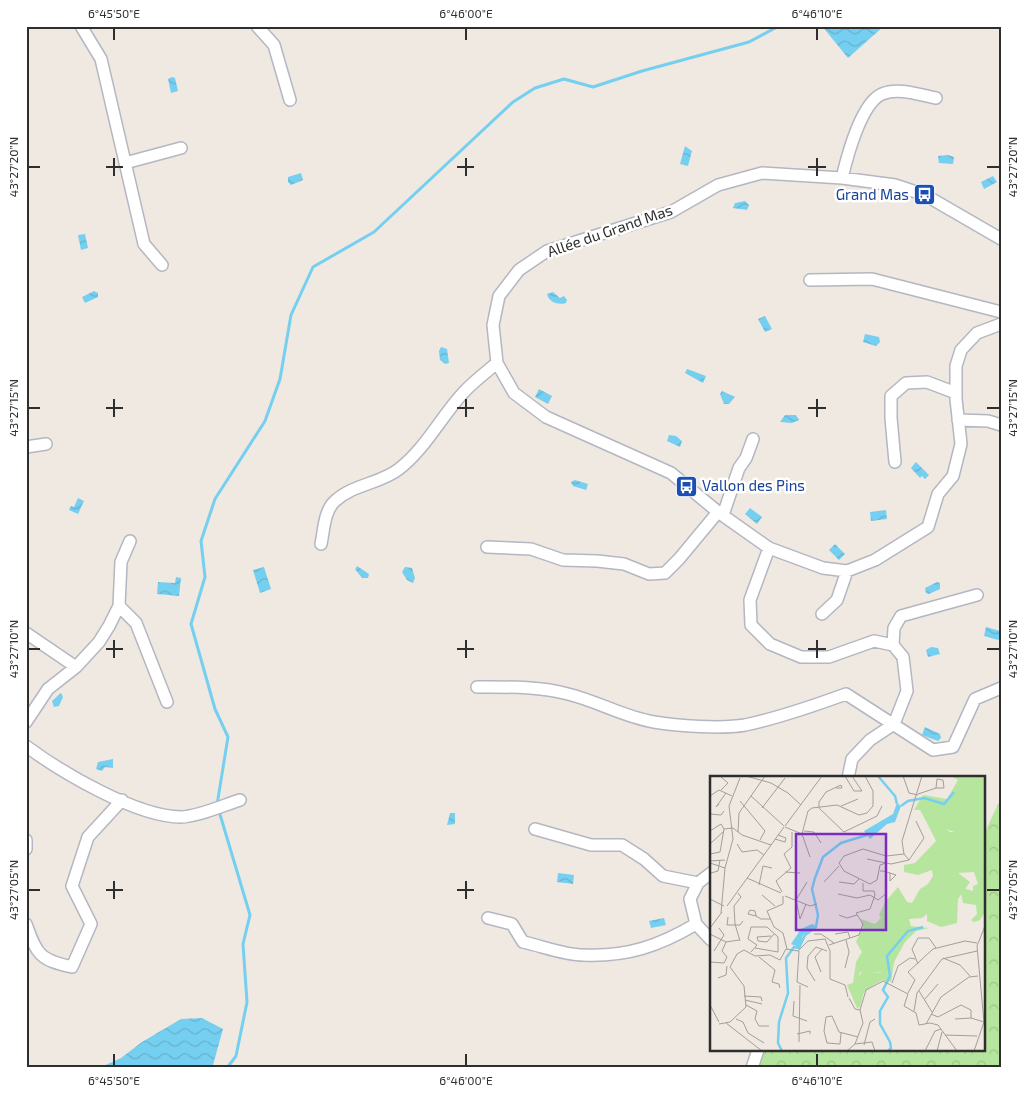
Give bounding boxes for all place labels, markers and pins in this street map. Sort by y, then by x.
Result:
bus stop icon: Grand Mas [913,183,937,207]
place label: Grand Mas [836,185,909,203]
bus stop icon: Vallon des Pins [674,474,698,498]
place label: Vallon des Pins [702,476,805,494]

